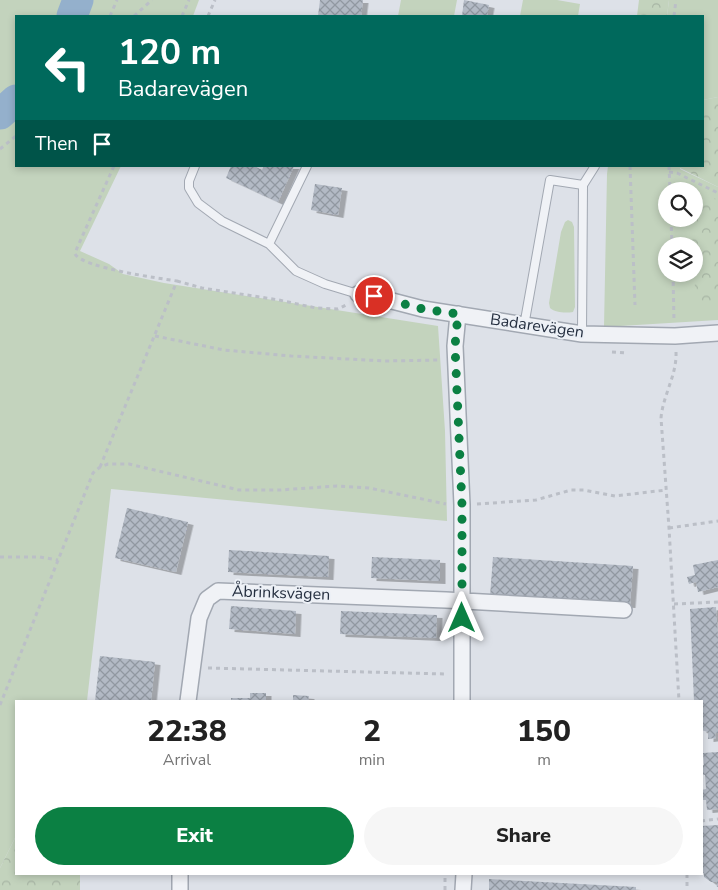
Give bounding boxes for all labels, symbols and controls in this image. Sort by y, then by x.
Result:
text: 120 m [118,29,221,76]
icon: left [35,35,100,100]
text: Badarevägen [118,74,248,104]
icon: arrive [88,130,116,158]
text: Then [35,131,78,157]
map controls [658,182,703,282]
button: search [658,182,703,227]
button: layers [658,237,703,282]
pin [353,275,395,317]
icon: arrive [360,282,388,310]
street label: Badarevägen [489,309,585,343]
street label: Åbrinksvägen [231,580,331,606]
position arrow [435,591,487,643]
text: 22:38 [147,711,227,752]
text: 2 [363,711,381,752]
text: 150 [517,711,571,752]
text: Arrival [163,749,211,771]
text: min [359,749,385,771]
text: m [537,749,551,771]
button: Exit [35,807,354,865]
button: Share [364,807,683,865]

